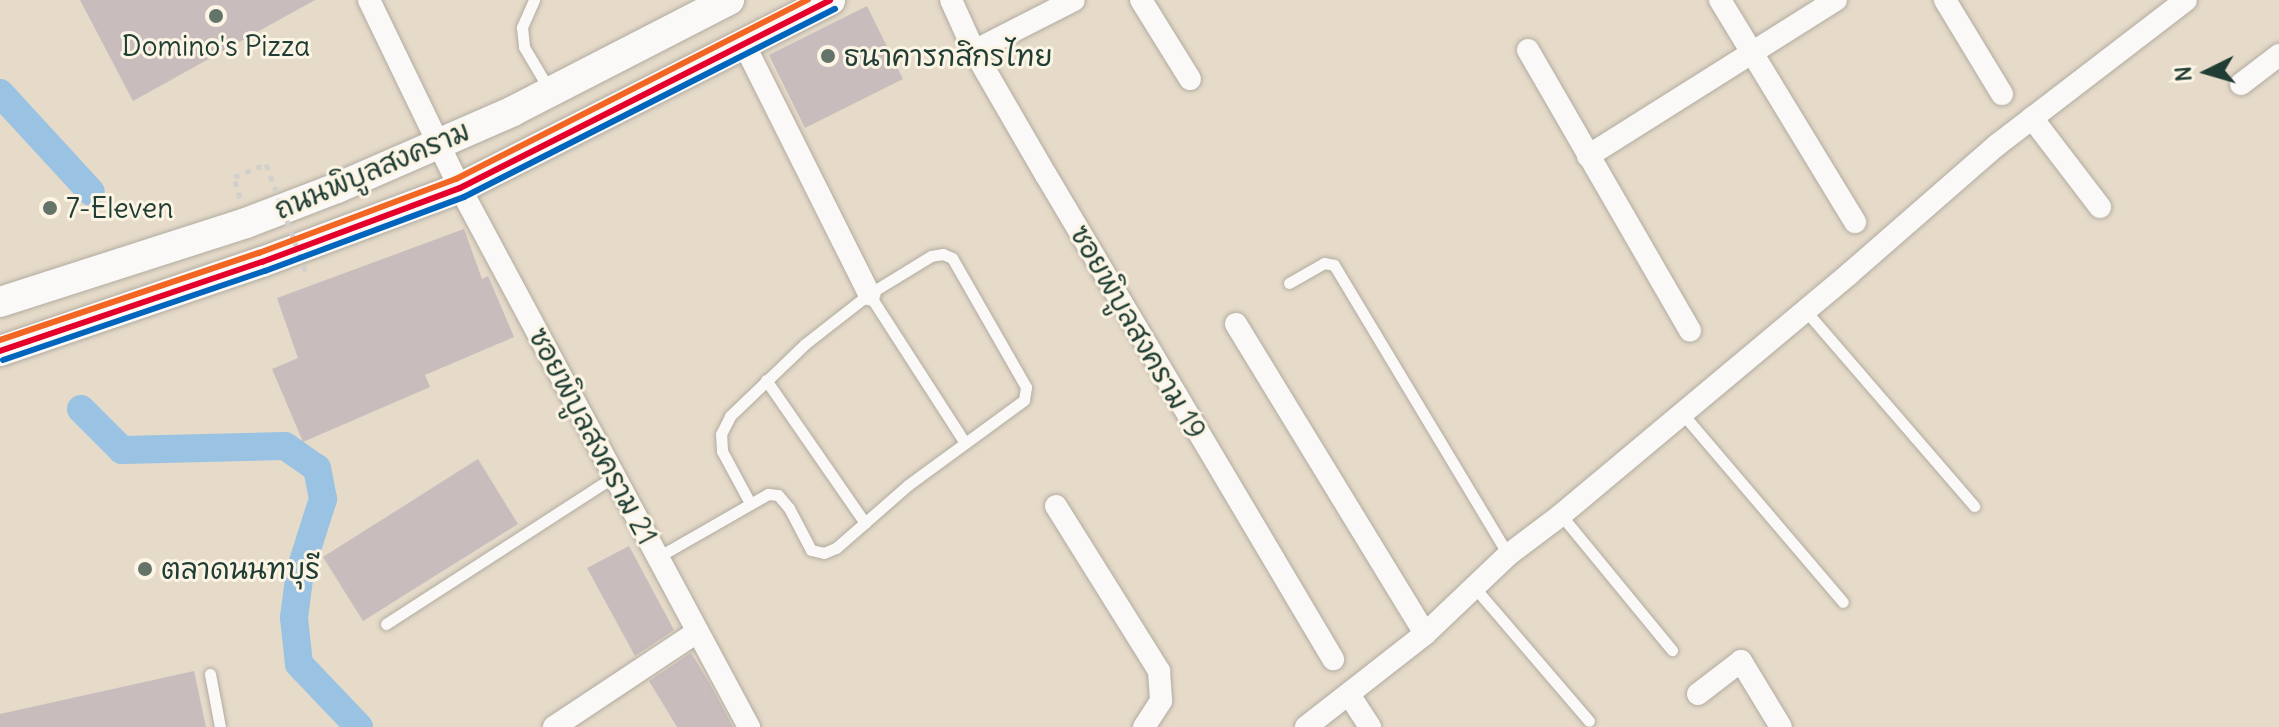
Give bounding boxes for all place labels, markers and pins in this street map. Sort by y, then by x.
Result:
marker: Domino's Pizza [207,7,225,25]
place label: Domino's Pizza [122,29,310,63]
place label: ธนาคารกสิกรไทย [844,39,1053,73]
marker: ธนาคารกสิกรไทย [819,47,837,65]
place label: 7-Eleven [66,191,173,225]
marker: 7-Eleven [41,199,59,217]
place label: ตลาดนนทบุรี [161,552,320,586]
marker: ตลาดนนทบุรี [136,560,154,578]

